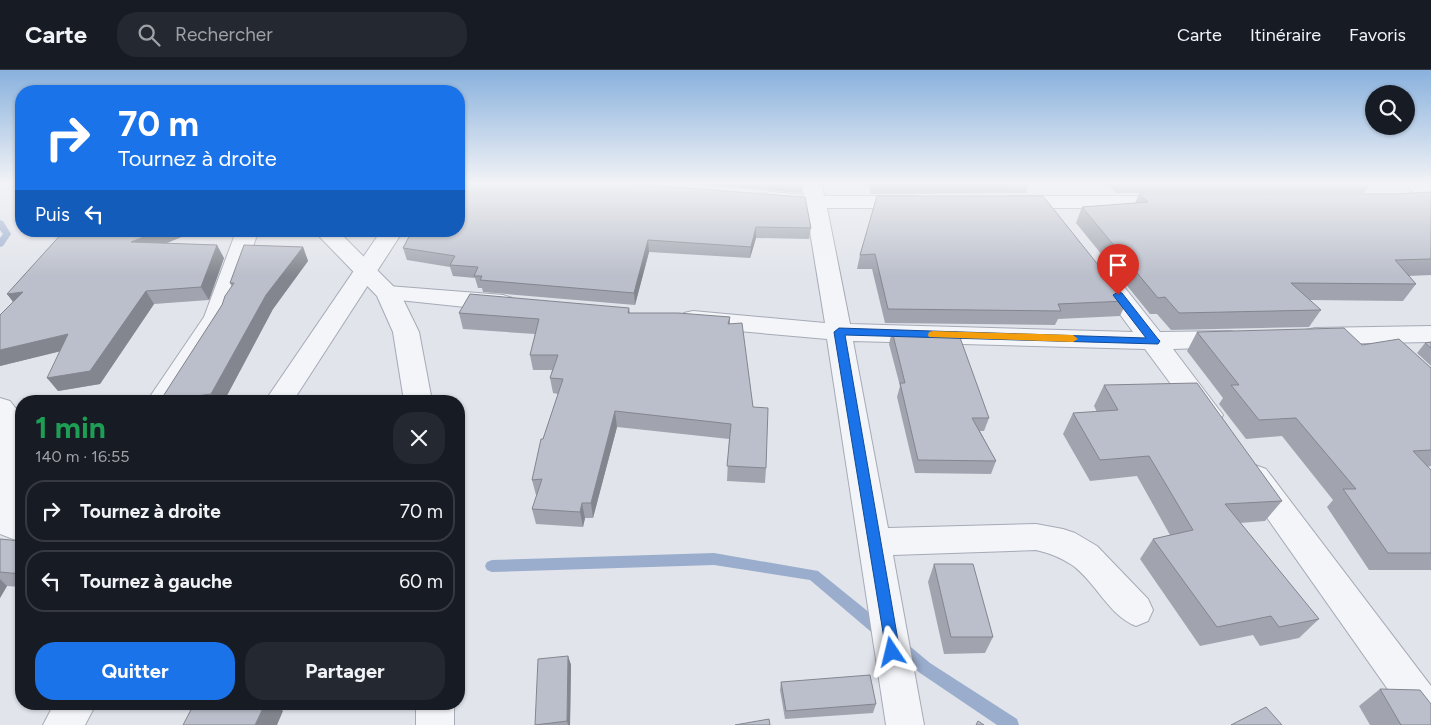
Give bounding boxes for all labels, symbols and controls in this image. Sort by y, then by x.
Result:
search box [117,12,467,57]
text: Carte [25,20,87,49]
icon: search [135,21,163,49]
text: Rechercher [175,23,273,46]
text: Carte [1177,24,1222,46]
text: Itinéraire [1250,24,1321,46]
text: Favoris [1349,24,1406,46]
map controls [1365,85,1415,135]
button: search [1365,85,1415,135]
text: 70 m [118,103,199,145]
icon: right [35,105,100,170]
text: Tournez à droite [118,145,277,172]
icon: left [80,200,108,228]
text: Puis [35,203,70,226]
pin [1097,244,1139,295]
icon: arrive [1104,251,1132,279]
text: 1 min [35,409,106,446]
button: close [393,412,445,464]
text: 140 m · 16:55 [35,447,129,466]
icon: right [37,497,65,525]
text: Tournez à droite [80,500,221,523]
text: 70 m [400,500,443,523]
icon: left [37,567,65,595]
text: Tournez à gauche [80,570,232,593]
text: 60 m [399,570,443,593]
position arrow [865,625,917,677]
button: Quitter [35,642,235,700]
button: Partager [245,642,445,700]

